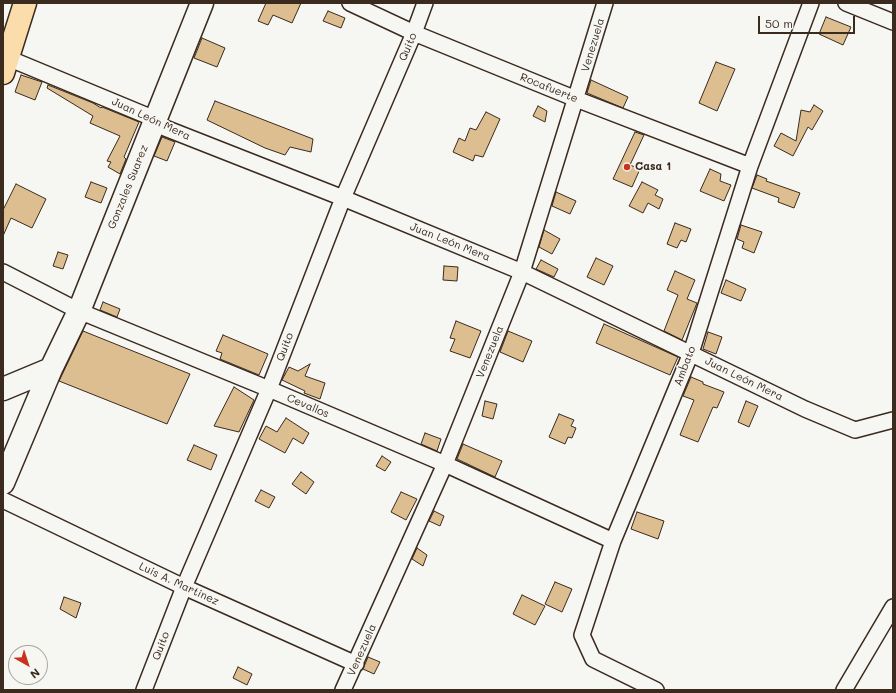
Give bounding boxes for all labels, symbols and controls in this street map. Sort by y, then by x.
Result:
scale bar [760,8,857,34]
text: 50 m [765,15,793,31]
street label: Venezuela [579,17,607,73]
street label: Quito [396,31,420,63]
street label: Rocafuerte [518,70,580,106]
street label: Juan León Mera [110,95,192,143]
street label: Gonzales Suarez [105,143,151,231]
place label: Casa 1 [635,160,671,174]
marker: Casa 1 [622,162,632,172]
street label: Juan León Mera [408,220,492,264]
street label: Venezuela [474,324,506,380]
street label: Quito [274,331,296,363]
street label: Ambato [671,344,699,388]
street label: Juan León Mera [703,354,785,404]
street label: Cevallos [285,391,331,421]
street label: Luis A. Martinez [137,560,221,608]
street label: Venezuela [345,622,379,678]
street label: Quito [150,630,172,662]
north arrow [8,645,48,685]
text: N [27,665,43,682]

